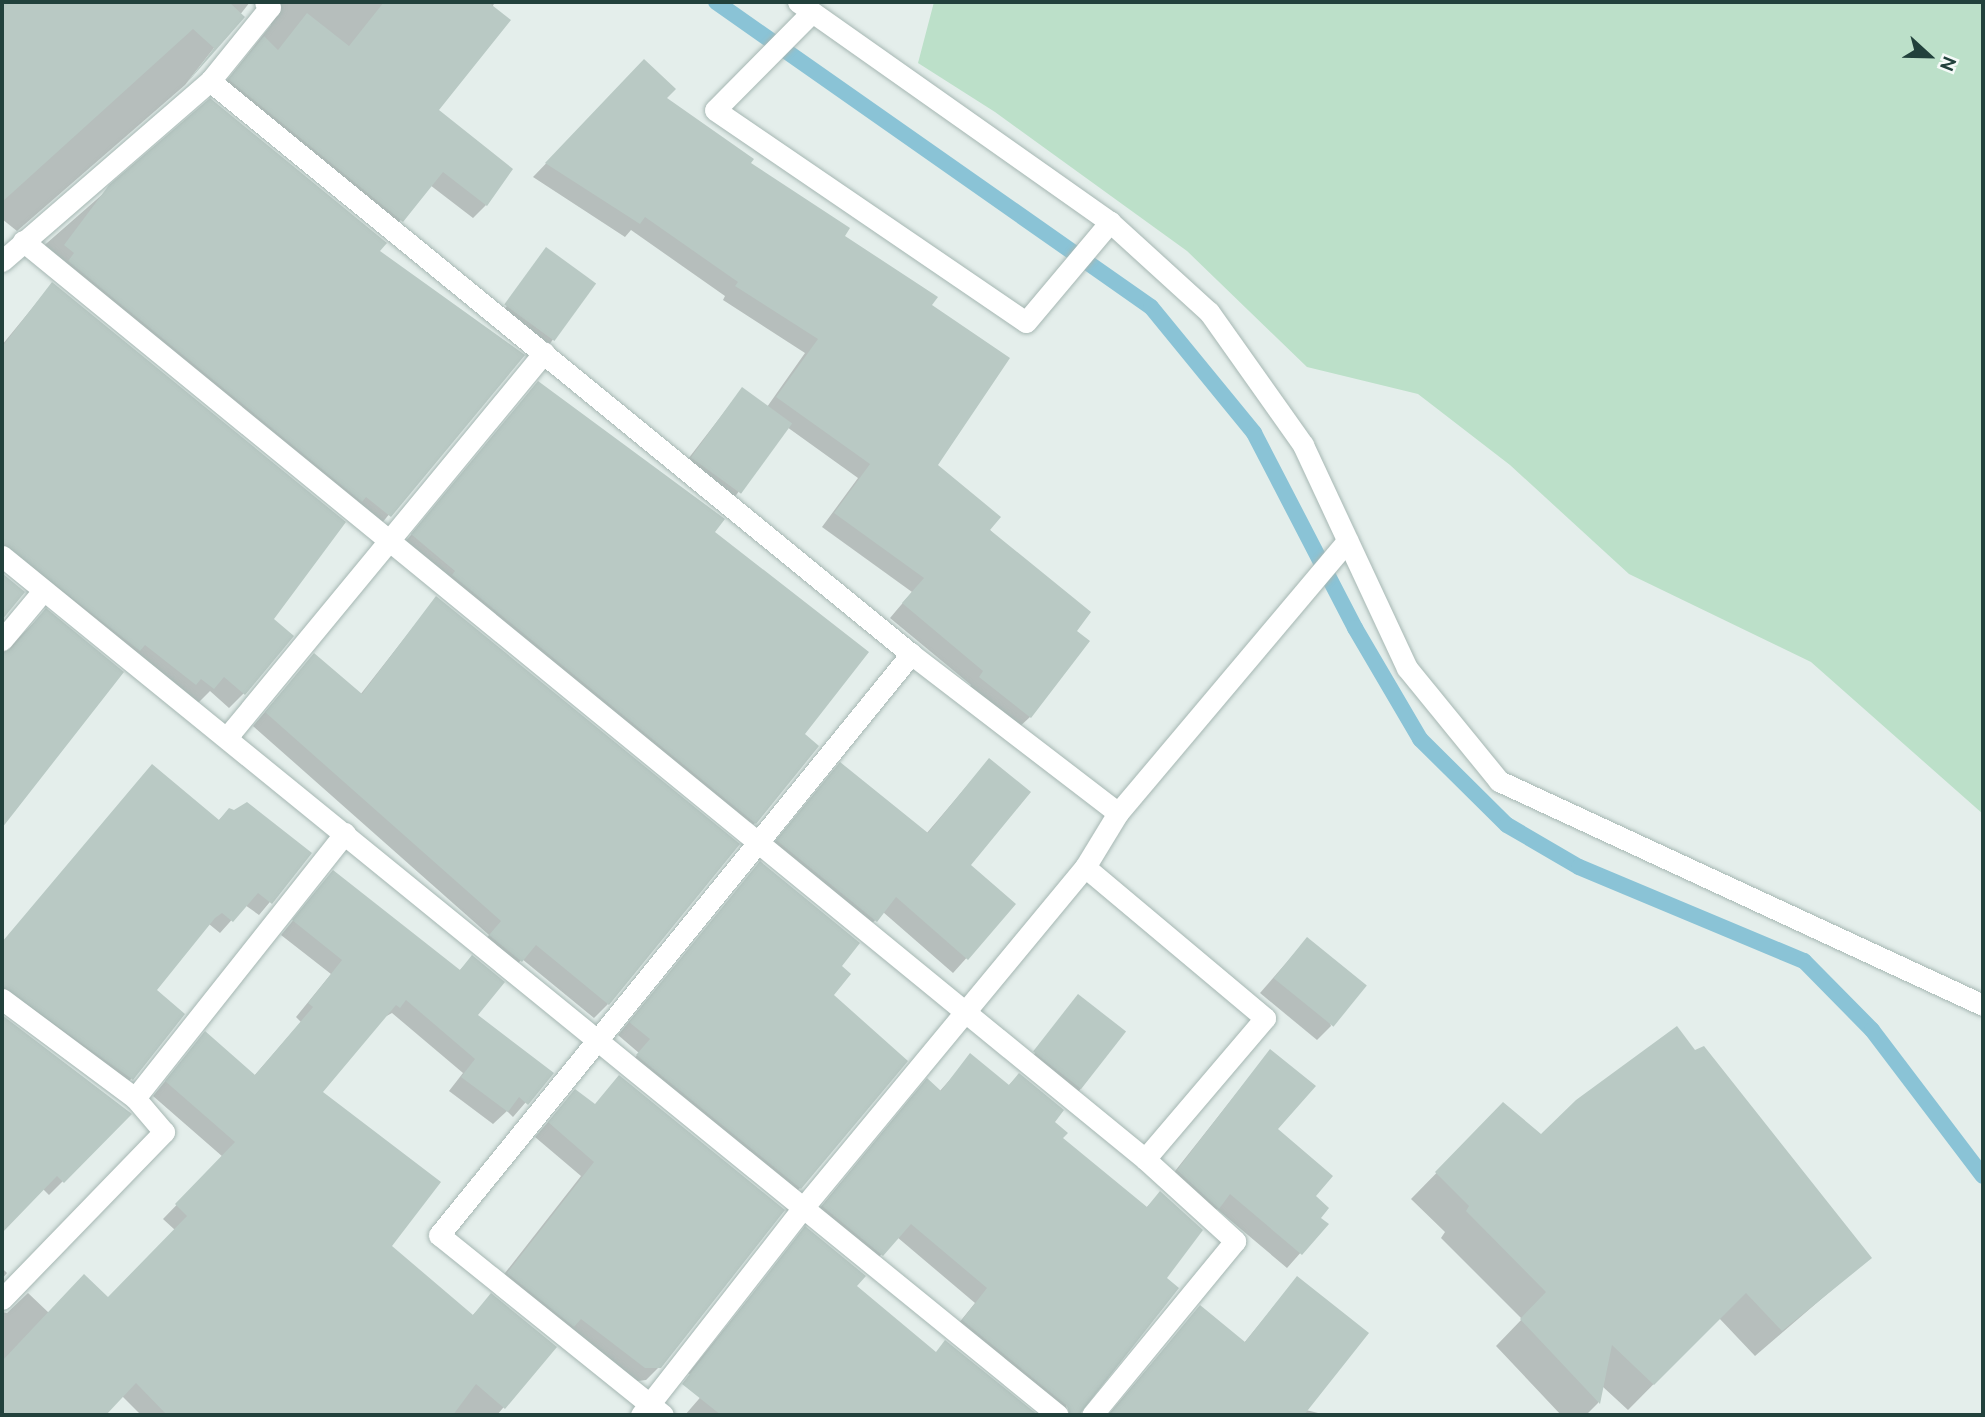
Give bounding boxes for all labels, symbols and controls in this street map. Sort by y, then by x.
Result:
north arrow [1894,21,1964,91]
text: N [1936,53,1961,75]

